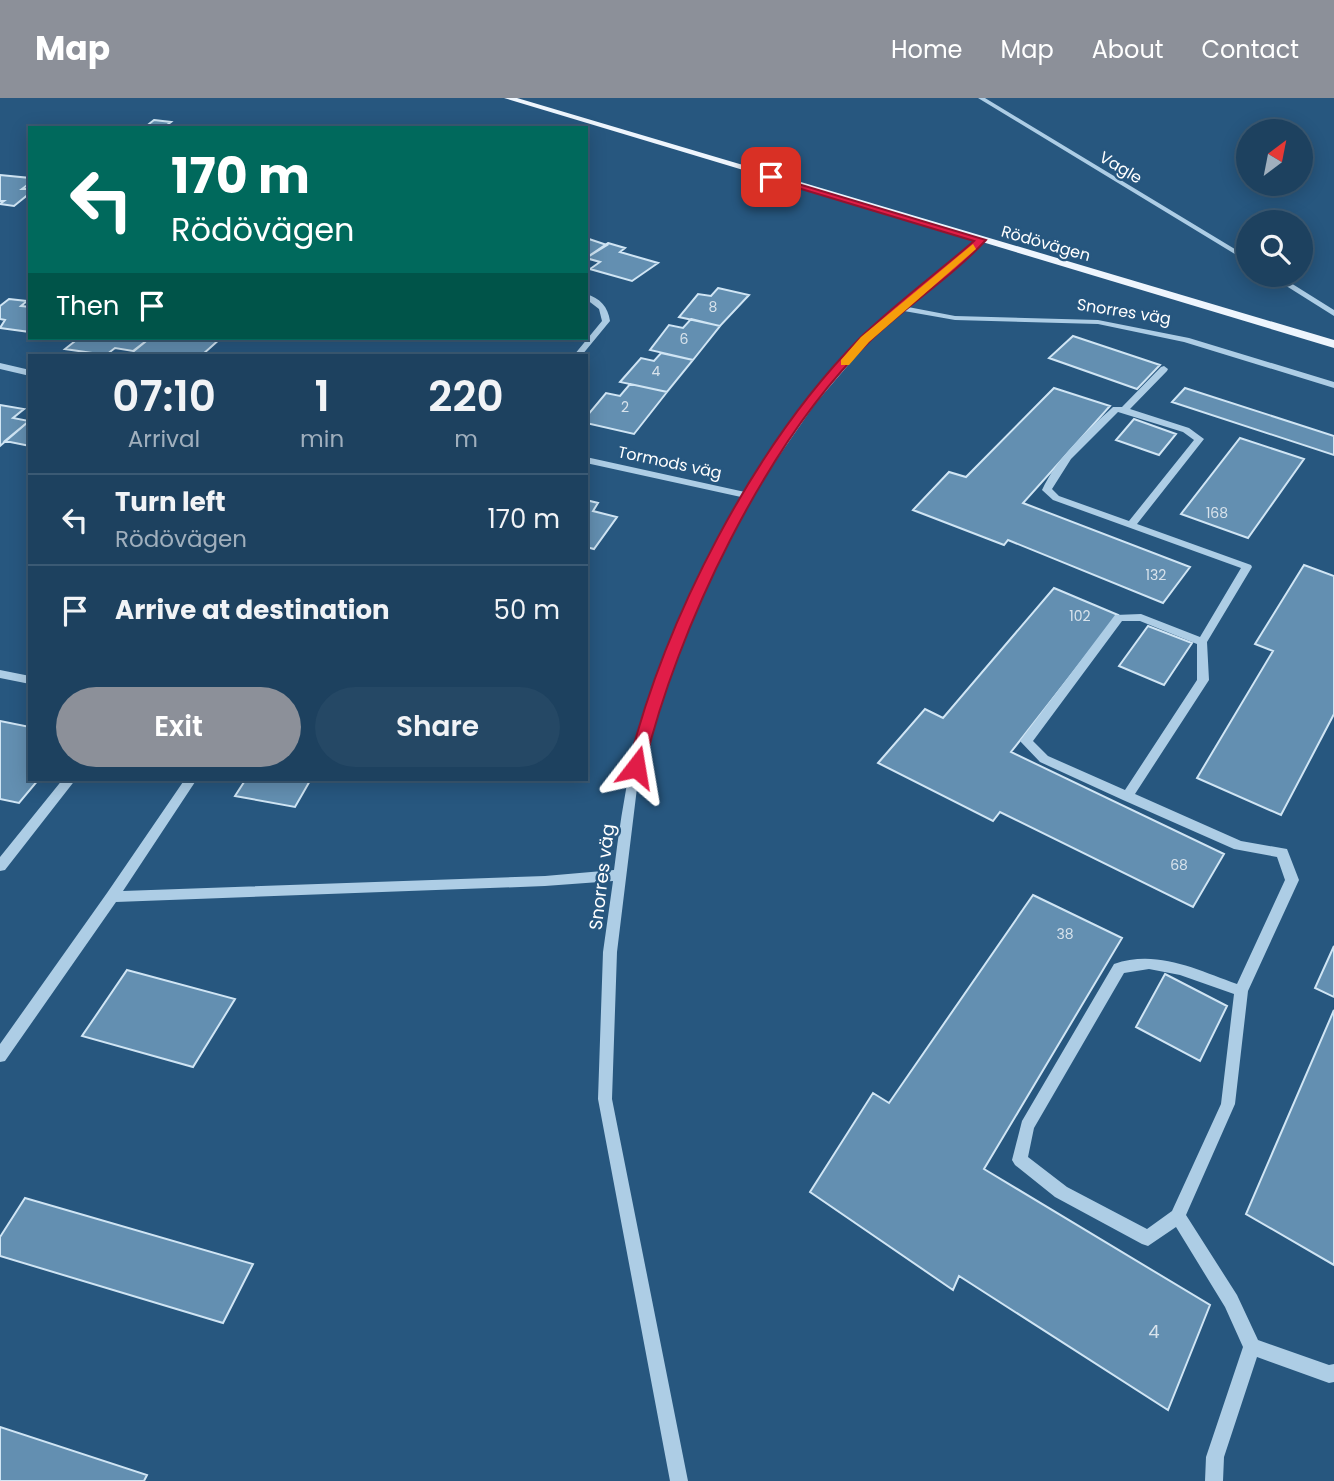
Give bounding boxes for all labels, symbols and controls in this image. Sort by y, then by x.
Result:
text: Map [35,25,110,72]
text: Home [891,33,963,66]
text: Map [1001,33,1054,66]
text: About [1092,33,1163,66]
text: Contact [1201,33,1299,66]
north arrow [1236,119,1312,196]
map controls [1236,119,1313,287]
text: 170 m [171,142,310,210]
street label: Vagle [1095,146,1147,189]
pin [741,147,801,207]
icon: left [56,154,147,245]
icon: arrive [752,158,790,196]
text: Rödövägen [171,207,355,252]
button: search [1236,210,1313,287]
street label: Rödövägen [999,220,1093,267]
icon: arrive [133,287,171,325]
text: Then [56,288,119,324]
street label: Snorres väg [1075,293,1173,330]
house number: 8 [709,297,718,317]
house number: 6 [680,329,689,349]
house number: 4 [652,361,661,381]
text: 07:10 [112,367,216,426]
text: 1 [314,367,330,426]
text: 220 [428,367,504,426]
house number: 2 [621,397,629,417]
text: Arrival [128,423,200,455]
text: min [300,423,344,455]
text: m [454,423,478,455]
street label: Tormods väg [616,440,724,485]
text: Turn left [115,484,226,520]
icon: left [56,501,94,539]
text: 170 m [487,501,560,537]
house number: 168 [1206,503,1228,523]
text: Rödövägen [115,523,247,555]
house number: 132 [1146,565,1166,585]
icon: arrive [56,592,94,630]
text: Arrive at destination [115,592,390,628]
text: 50 m [494,592,560,628]
house number: 102 [1069,606,1091,626]
button: Exit [56,687,301,767]
button: Share [315,687,560,767]
position arrow [599,730,673,804]
street label: Snorres väg [583,822,620,931]
house number: 68 [1170,855,1188,875]
house number: 38 [1056,924,1074,944]
house number: 4 [1148,1319,1160,1344]

